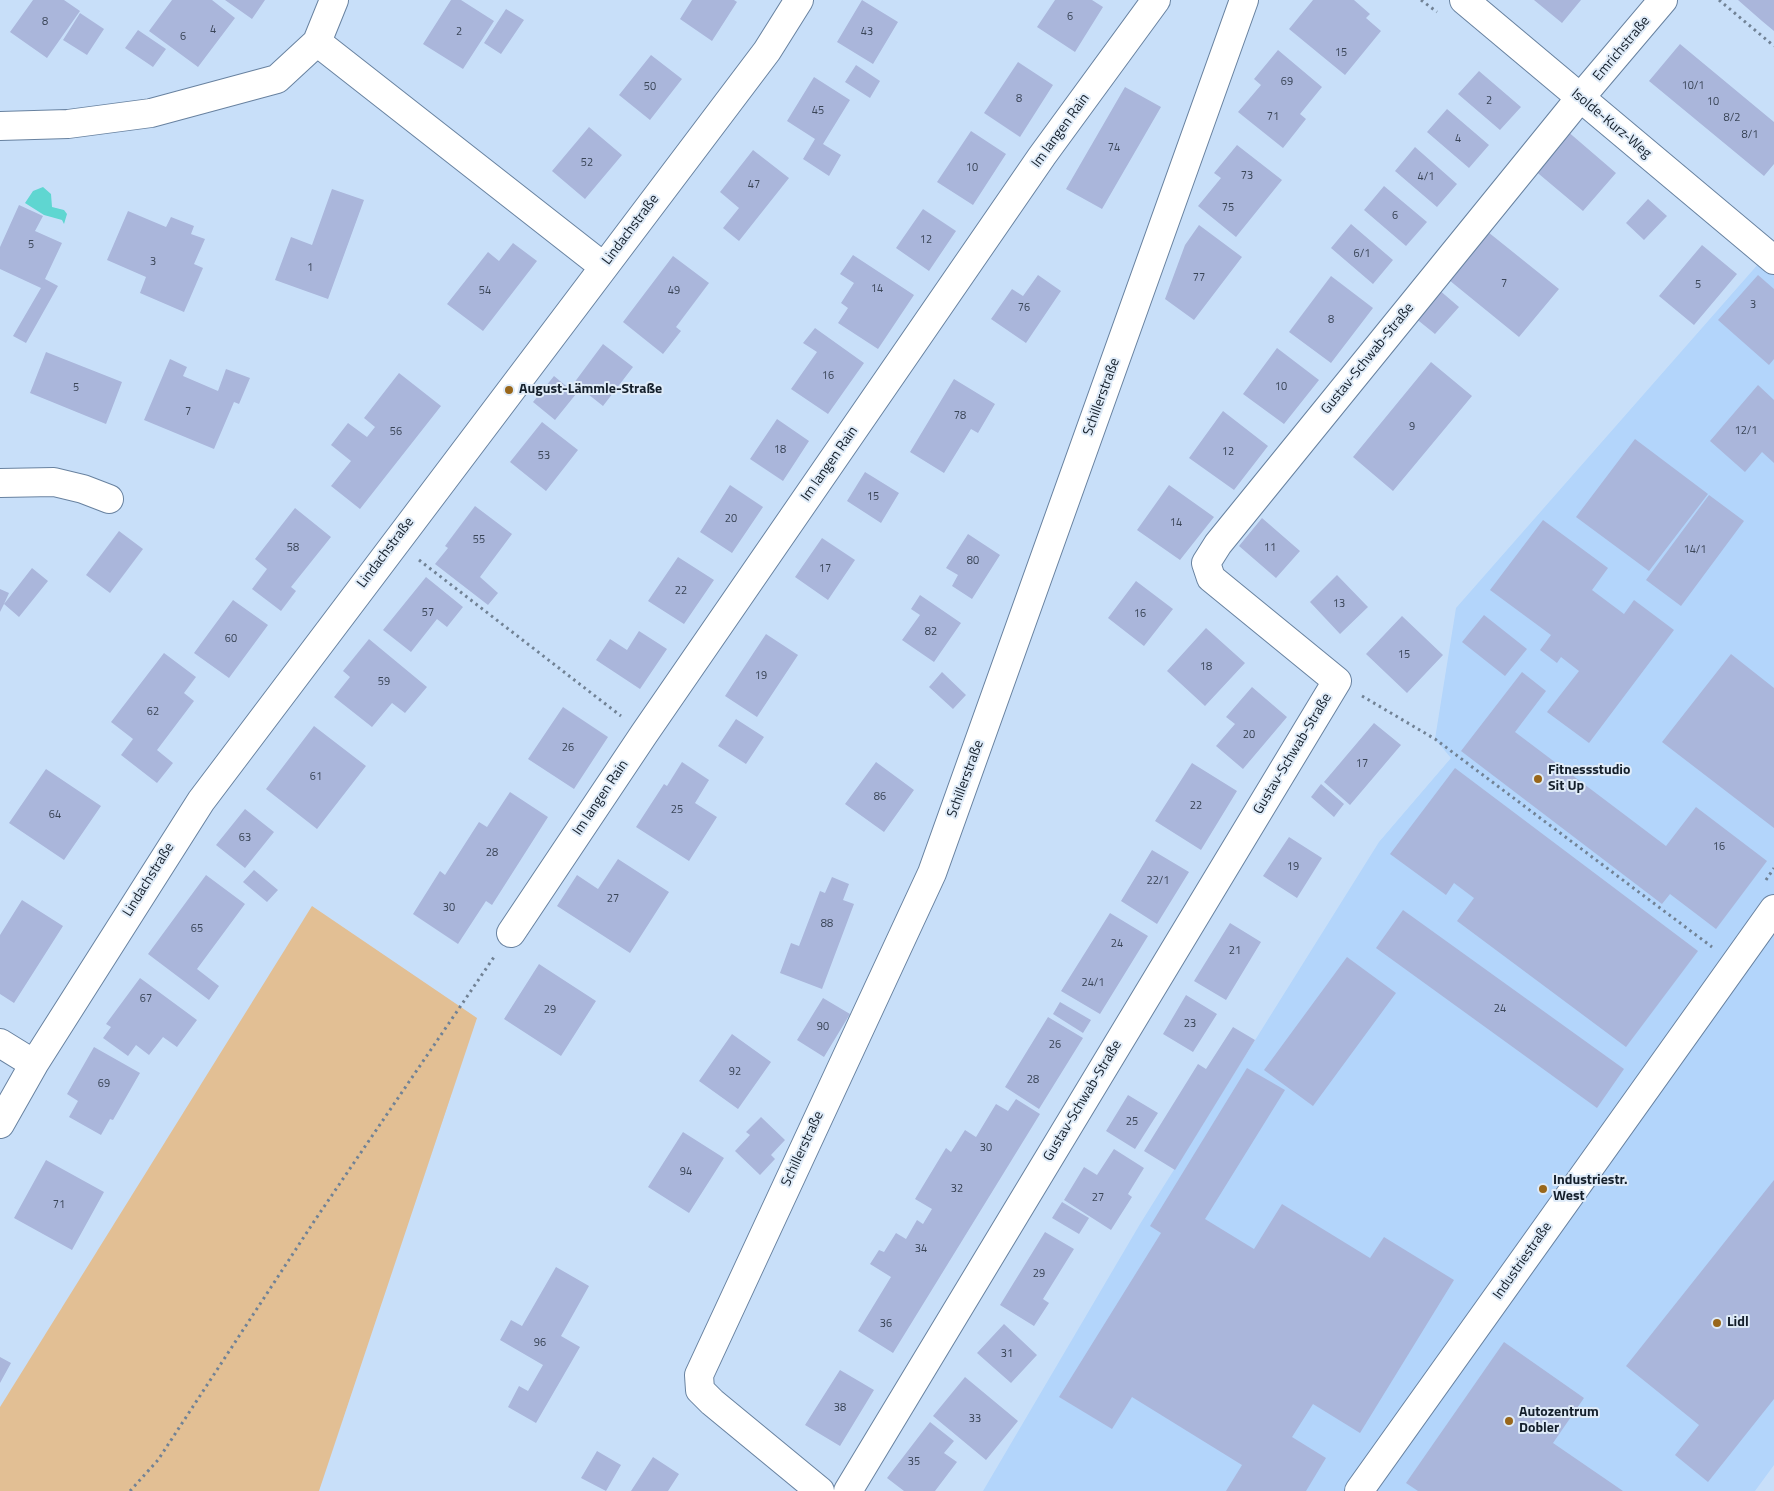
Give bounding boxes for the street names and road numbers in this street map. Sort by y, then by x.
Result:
street label: Emrichstraße [1590,13,1654,85]
street label: Isolde-Kurz-Weg [1568,86,1654,162]
street label: Im langen Rain [1029,91,1093,171]
street label: Lindachstraße [599,192,663,268]
street label: Gustav-Schwab-Straße [1318,300,1418,418]
street label: Schillerstraße [1080,356,1124,438]
street label: Im langen Rain [798,424,862,504]
street label: Lindachstraße [354,515,418,591]
street label: Gustav-Schwab-Straße [1250,691,1336,817]
street label: Schillerstraße [944,738,988,820]
street label: Im langen Rain [570,757,632,839]
street label: Lindachstraße [120,840,178,920]
street label: Gustav-Schwab-Straße [1040,1038,1126,1164]
street label: Schillerstraße [778,1109,828,1189]
street label: Industriestraße [1490,1219,1556,1303]

